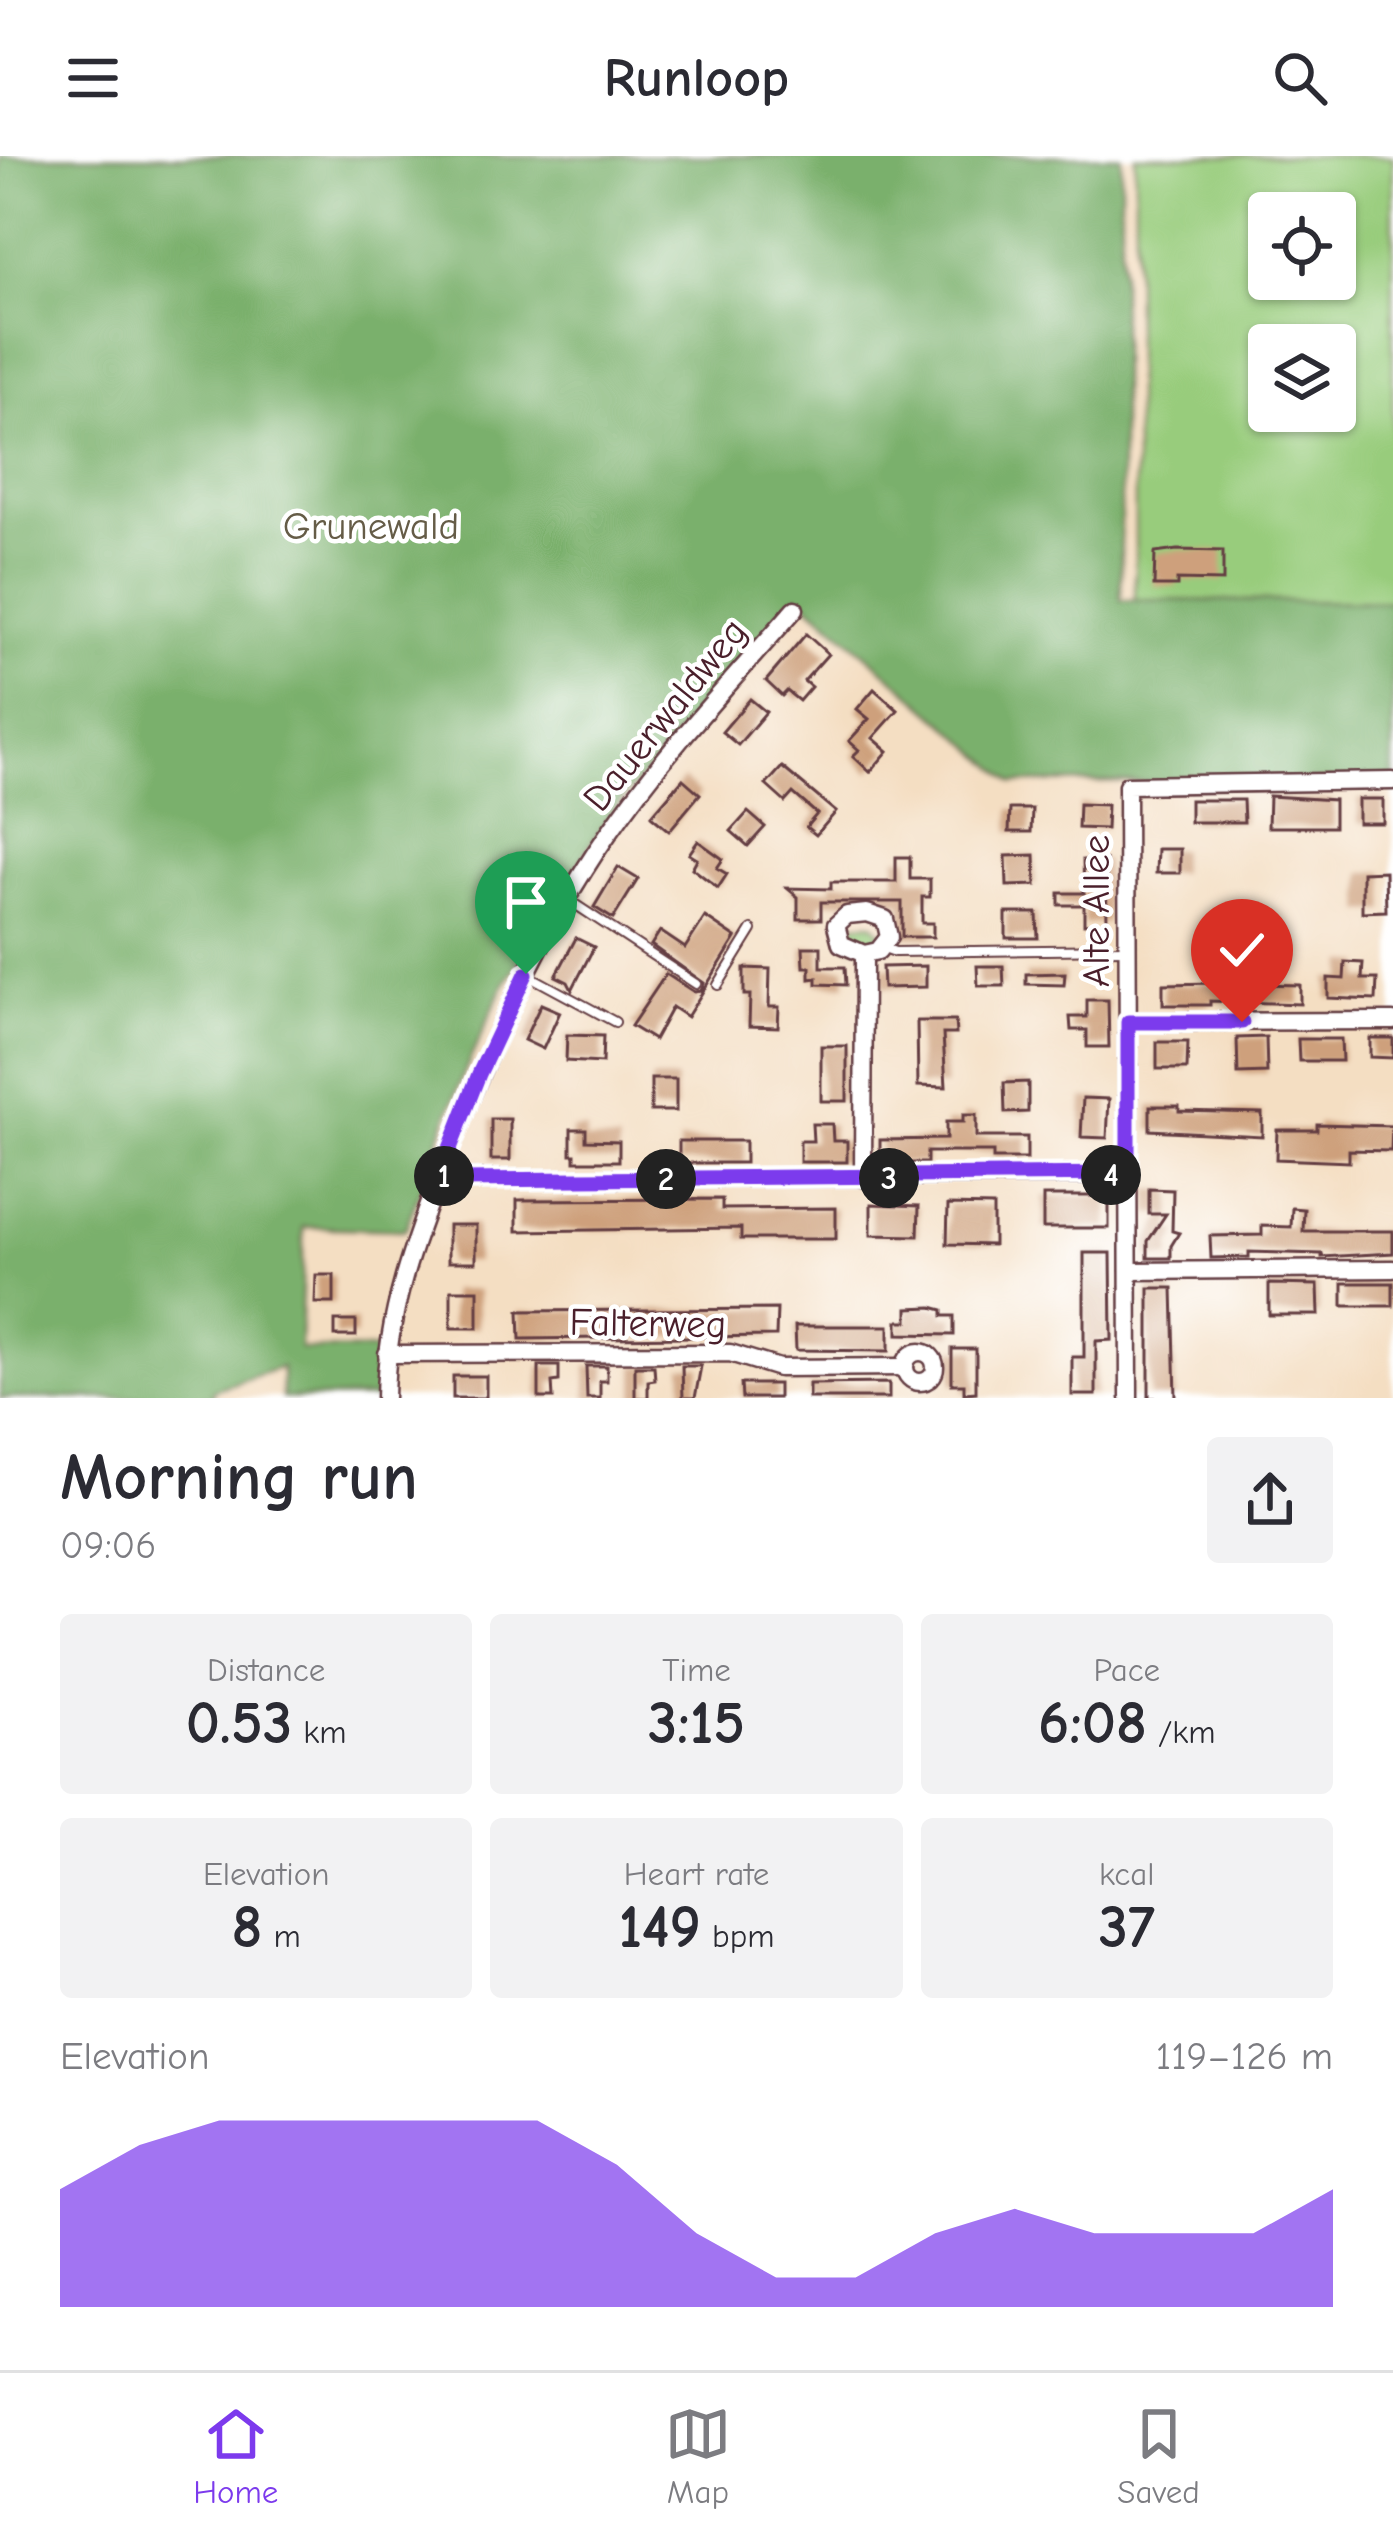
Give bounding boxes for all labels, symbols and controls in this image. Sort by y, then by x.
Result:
icon: menu [60,45,126,111]
icon: search [1267,45,1333,111]
text: Runloop [604,47,789,110]
map controls [1248,192,1356,432]
button: locate [1248,192,1356,300]
button: layers [1248,324,1356,432]
park label: Grunewald [283,504,459,549]
street label: Dauerwaldweg [574,610,756,820]
street label: Alte Allee [1074,835,1119,987]
pin [475,851,577,974]
icon: arrive [493,869,559,935]
pin [1191,899,1293,1022]
icon: check [1209,917,1275,983]
pin: 4 [1081,1145,1141,1205]
pin: 1 [414,1146,474,1206]
pin: 3 [859,1148,919,1208]
pin: 2 [636,1149,696,1209]
text: 4 [1103,1156,1119,1194]
text: 1 [438,1157,450,1195]
text: 3 [881,1159,897,1197]
text: 2 [658,1160,674,1198]
street label: Falterweg [569,1300,727,1347]
button: share [1207,1437,1333,1563]
text: Morning run [60,1440,418,1516]
text: 09:06 [60,1523,156,1568]
text: Distance [207,1651,325,1689]
text: Time [662,1651,731,1689]
text: Pace [1094,1651,1160,1689]
text: 0.53 [186,1689,292,1758]
text: 3:15 [648,1689,745,1758]
text: 6:08 [1038,1689,1147,1758]
text: km [292,1713,347,1751]
text: /km [1147,1713,1216,1751]
text: Elevation [203,1855,329,1893]
text: Heart rate [624,1855,769,1893]
text: kcal [1099,1855,1155,1893]
text: 8 [232,1893,262,1962]
text: 149 [618,1893,701,1962]
text: 37 [1099,1893,1155,1962]
text: m [262,1917,301,1955]
text: bpm [701,1917,774,1955]
text: Elevation [60,2034,209,2079]
text: 119–126 m [1156,2034,1333,2079]
tab: Home [193,2401,278,2511]
tab: Map [665,2401,731,2511]
tab: Saved [1117,2401,1200,2511]

